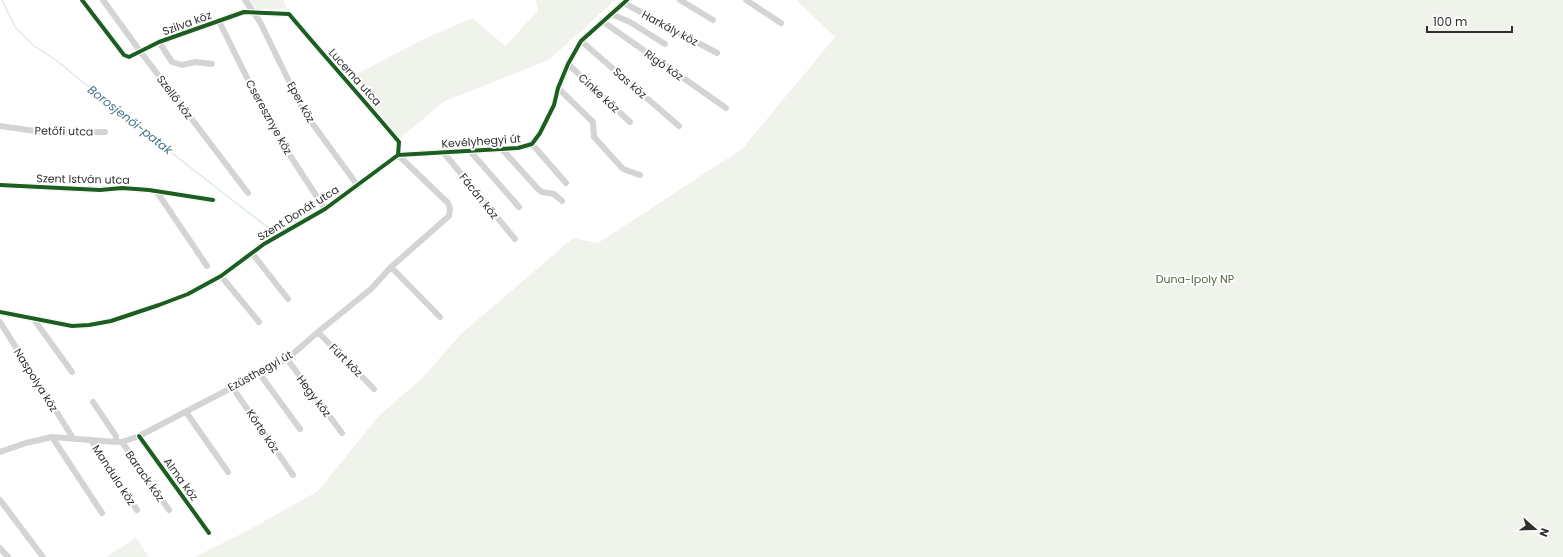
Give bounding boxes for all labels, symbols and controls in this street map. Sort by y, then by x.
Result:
street label: Harkály köz [639,6,701,50]
street label: Szilva köz [160,7,214,39]
scale bar [1427,8,1512,34]
text: 100 m [1433,13,1467,30]
street label: Lucerna utca [325,45,385,109]
street label: Rigó köz [641,46,687,84]
street label: Sas köz [610,64,650,102]
street label: Cinke köz [575,70,623,116]
street label: Szellő köz [153,72,197,122]
street label: Cseresznye köz [242,77,296,157]
street label: Eper köz [283,79,319,125]
water label: Borosjenői-patak [84,81,177,159]
street label: Petőfi utca [35,122,93,140]
street label: Kevélyhegyi út [441,130,521,152]
street label: Szent István utca [36,170,130,188]
street label: Fácán köz [456,170,502,222]
street label: Szent Donát utca [254,181,342,245]
park label: Duna-Ipoly NP [1156,271,1234,287]
street label: Fürt köz [326,340,366,380]
street label: Naspolya köz [10,345,62,415]
street label: Ezüsthegyi út [225,347,295,395]
street label: Hegy köz [293,372,335,420]
street label: Körte köz [243,406,283,456]
street label: Mandula köz [88,442,140,508]
street label: Barack köz [122,447,168,505]
street label: Alma köz [160,454,202,504]
north arrow [1515,509,1555,549]
text: N [1535,526,1553,539]

